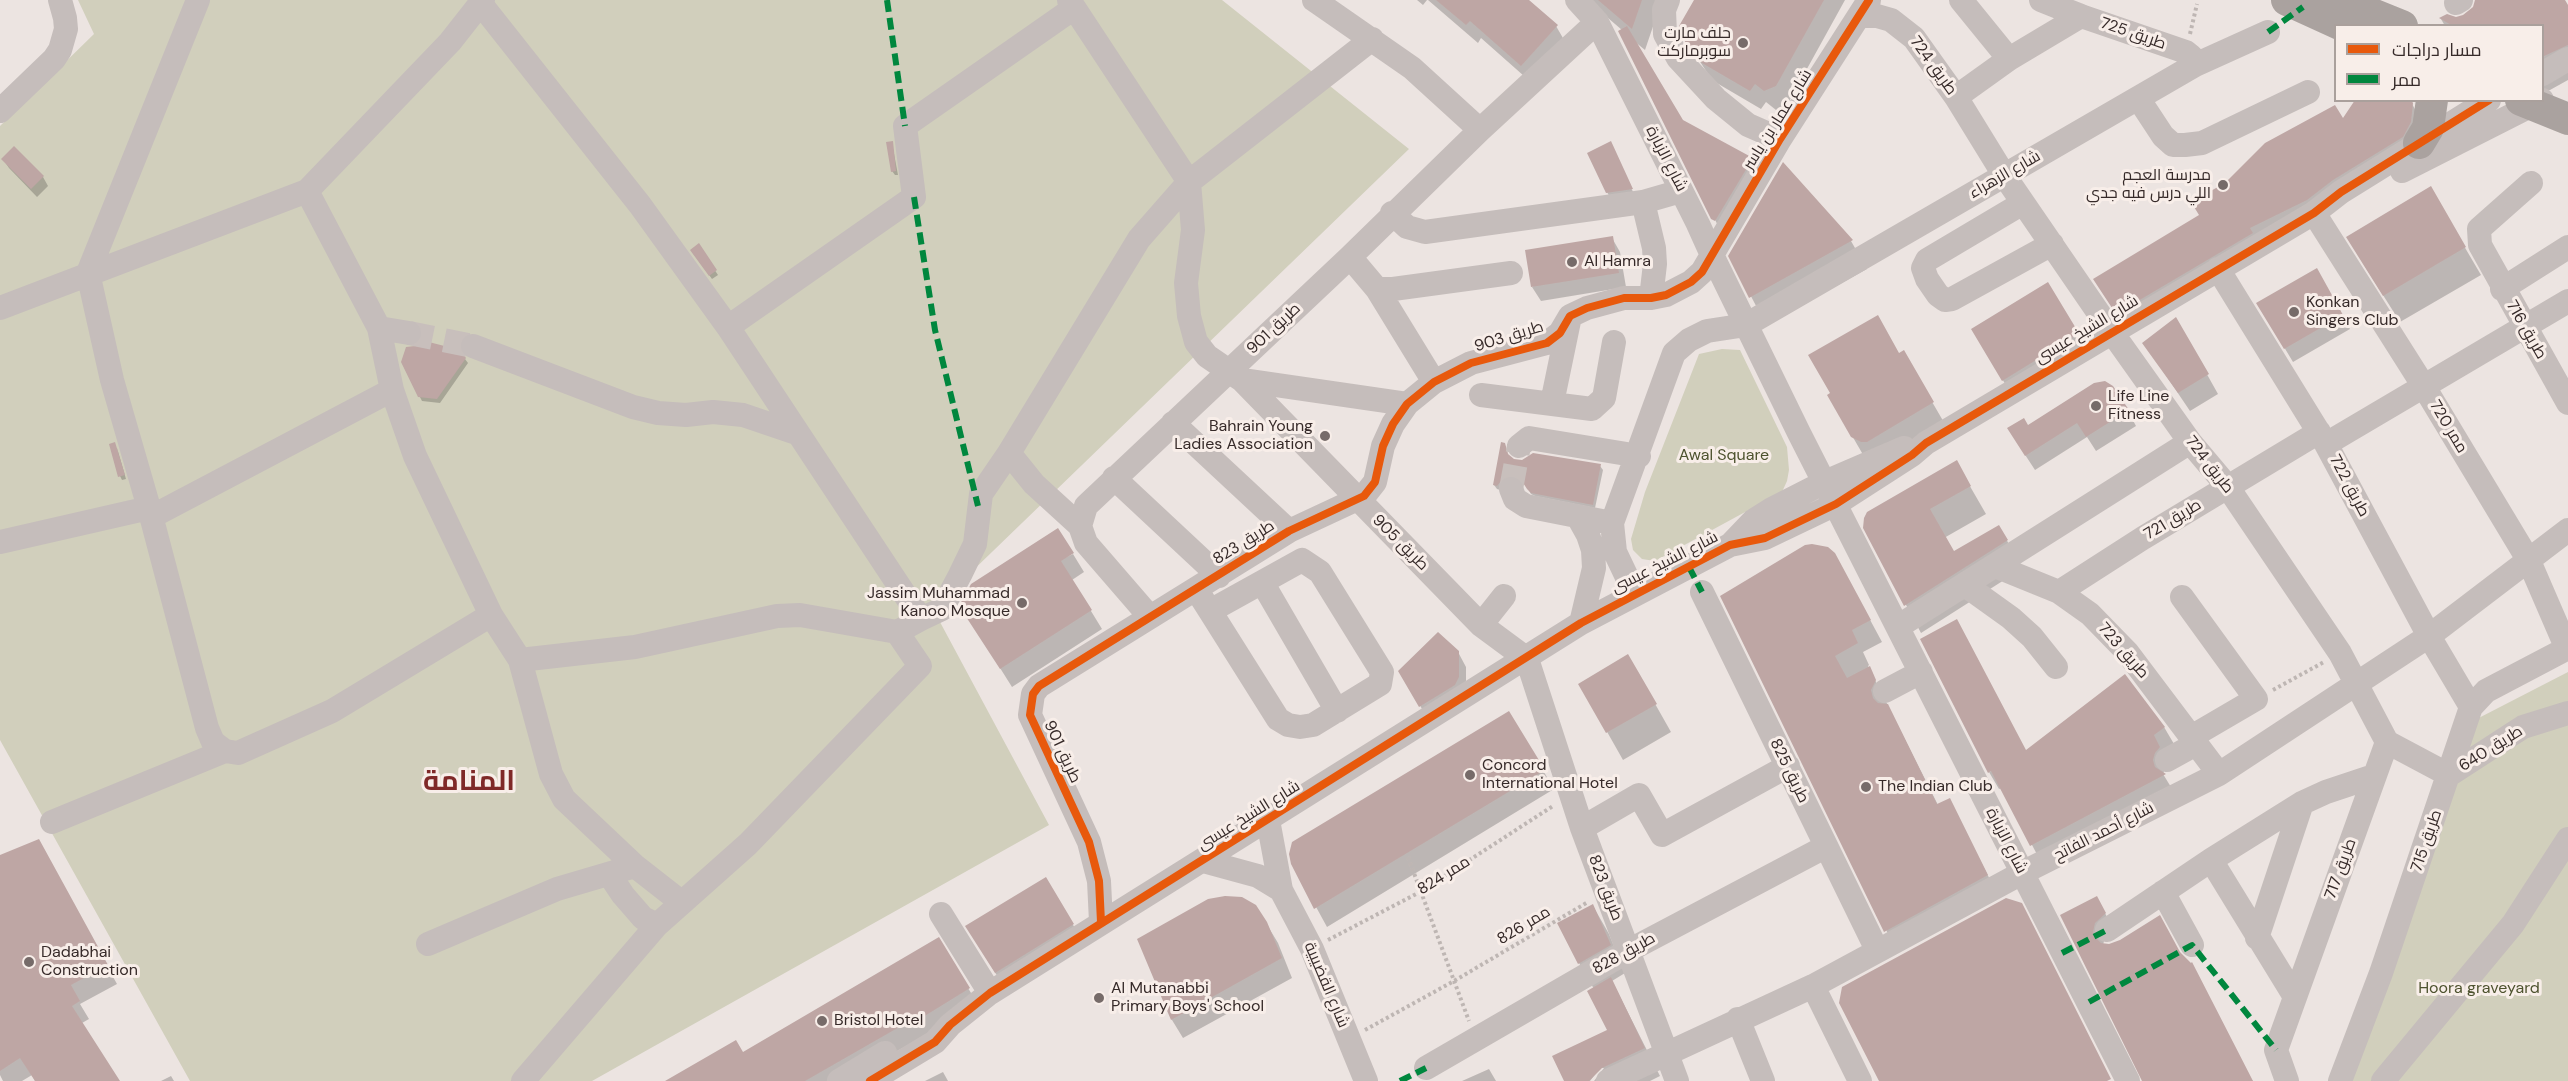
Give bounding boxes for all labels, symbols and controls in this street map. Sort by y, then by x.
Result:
street label: طريق 725 [2098,14,2168,54]
place label: جلف مارت سوبرماركت [1657,24,1731,62]
legend [2334,24,2544,102]
street label: طريق 724 [1905,33,1961,99]
marker: جلف مارت سوبرماركت [1736,36,1750,50]
text: مسار دراجات [2392,38,2482,62]
street label: شارع عمار بن ياسر [1739,66,1817,174]
text: ممر [2392,68,2421,92]
street label: شارع الزبارة [1641,123,1691,195]
street label: شارع الزهراء [1966,147,2044,203]
place label: مدرسة العجم اللي درس فيه جدي [2086,166,2211,204]
marker: مدرسة العجم اللي درس فيه جدي [2216,178,2230,192]
place label: Al Hamra [1584,252,1651,272]
marker: Al Hamra [1565,255,1579,269]
street label: شارع الشيخ عيسى [2032,292,2142,368]
place label: Konkan Singers Club [2306,293,2398,331]
street label: طريق 716 [2502,297,2550,363]
street label: طريق 901 [1243,299,1305,359]
marker: Konkan Singers Club [2287,305,2301,319]
street label: طريق 903 [1472,317,1546,357]
place label: Life Line Fitness [2108,387,2169,425]
street label: ممر 720 [2425,397,2471,457]
marker: Life Line Fitness [2089,399,2103,413]
place label: Bahrain Young Ladies Association [1174,417,1313,455]
marker: Bahrain Young Ladies Association [1318,429,1332,443]
street label: طريق 724 [2181,432,2237,498]
park label: Awal Square [1679,446,1769,466]
street label: طريق 722 [2325,452,2373,520]
street label: طريق 721 [2141,496,2205,544]
street label: طريق 905 [1368,511,1432,575]
street label: طريق 823 [1210,517,1278,569]
street label: شارع الشيخ عيسى [1608,528,1722,598]
place label: Jassim Muhammad Kanoo Mosque [867,584,1010,622]
marker: Jassim Muhammad Kanoo Mosque [1015,596,1029,610]
street label: طريق 723 [2094,619,2152,683]
street label: طريق 901 [1039,718,1085,786]
street label: طريق 640 [2456,722,2526,776]
street label: طريق 825 [1765,736,1813,806]
place label: Concord International Hotel [1482,756,1618,794]
district label: المنامة [423,766,515,800]
marker: Concord International Hotel [1463,768,1477,782]
street label: شارع الشيخ عيسى [1194,777,1304,855]
place label: The Indian Club [1878,777,1993,797]
marker: The Indian Club [1859,780,1873,794]
street label: شارع أحمد الفاتح [2051,798,2157,866]
street label: شارع الزبارة [1981,805,2031,877]
street label: طريق 715 [2407,808,2447,874]
street label: طريق 717 [2321,836,2361,902]
street label: ممر 824 [1414,852,1474,900]
street label: طريق 823 [1584,852,1626,924]
street label: ممر 826 [1494,903,1554,949]
street label: طريق 828 [1589,929,1659,979]
street label: شارع القضيبية [1299,939,1353,1031]
place label: Dadabhai Construction [41,943,138,981]
marker: Dadabhai Construction [22,955,36,969]
place label: Al Mutanabbi Primary Boys' School [1111,979,1264,1017]
park label: Hoora graveyard [2418,979,2540,999]
marker: Al Mutanabbi Primary Boys' School [1092,991,1106,1005]
place label: Bristol Hotel [834,1011,923,1031]
marker: Bristol Hotel [815,1014,829,1028]

